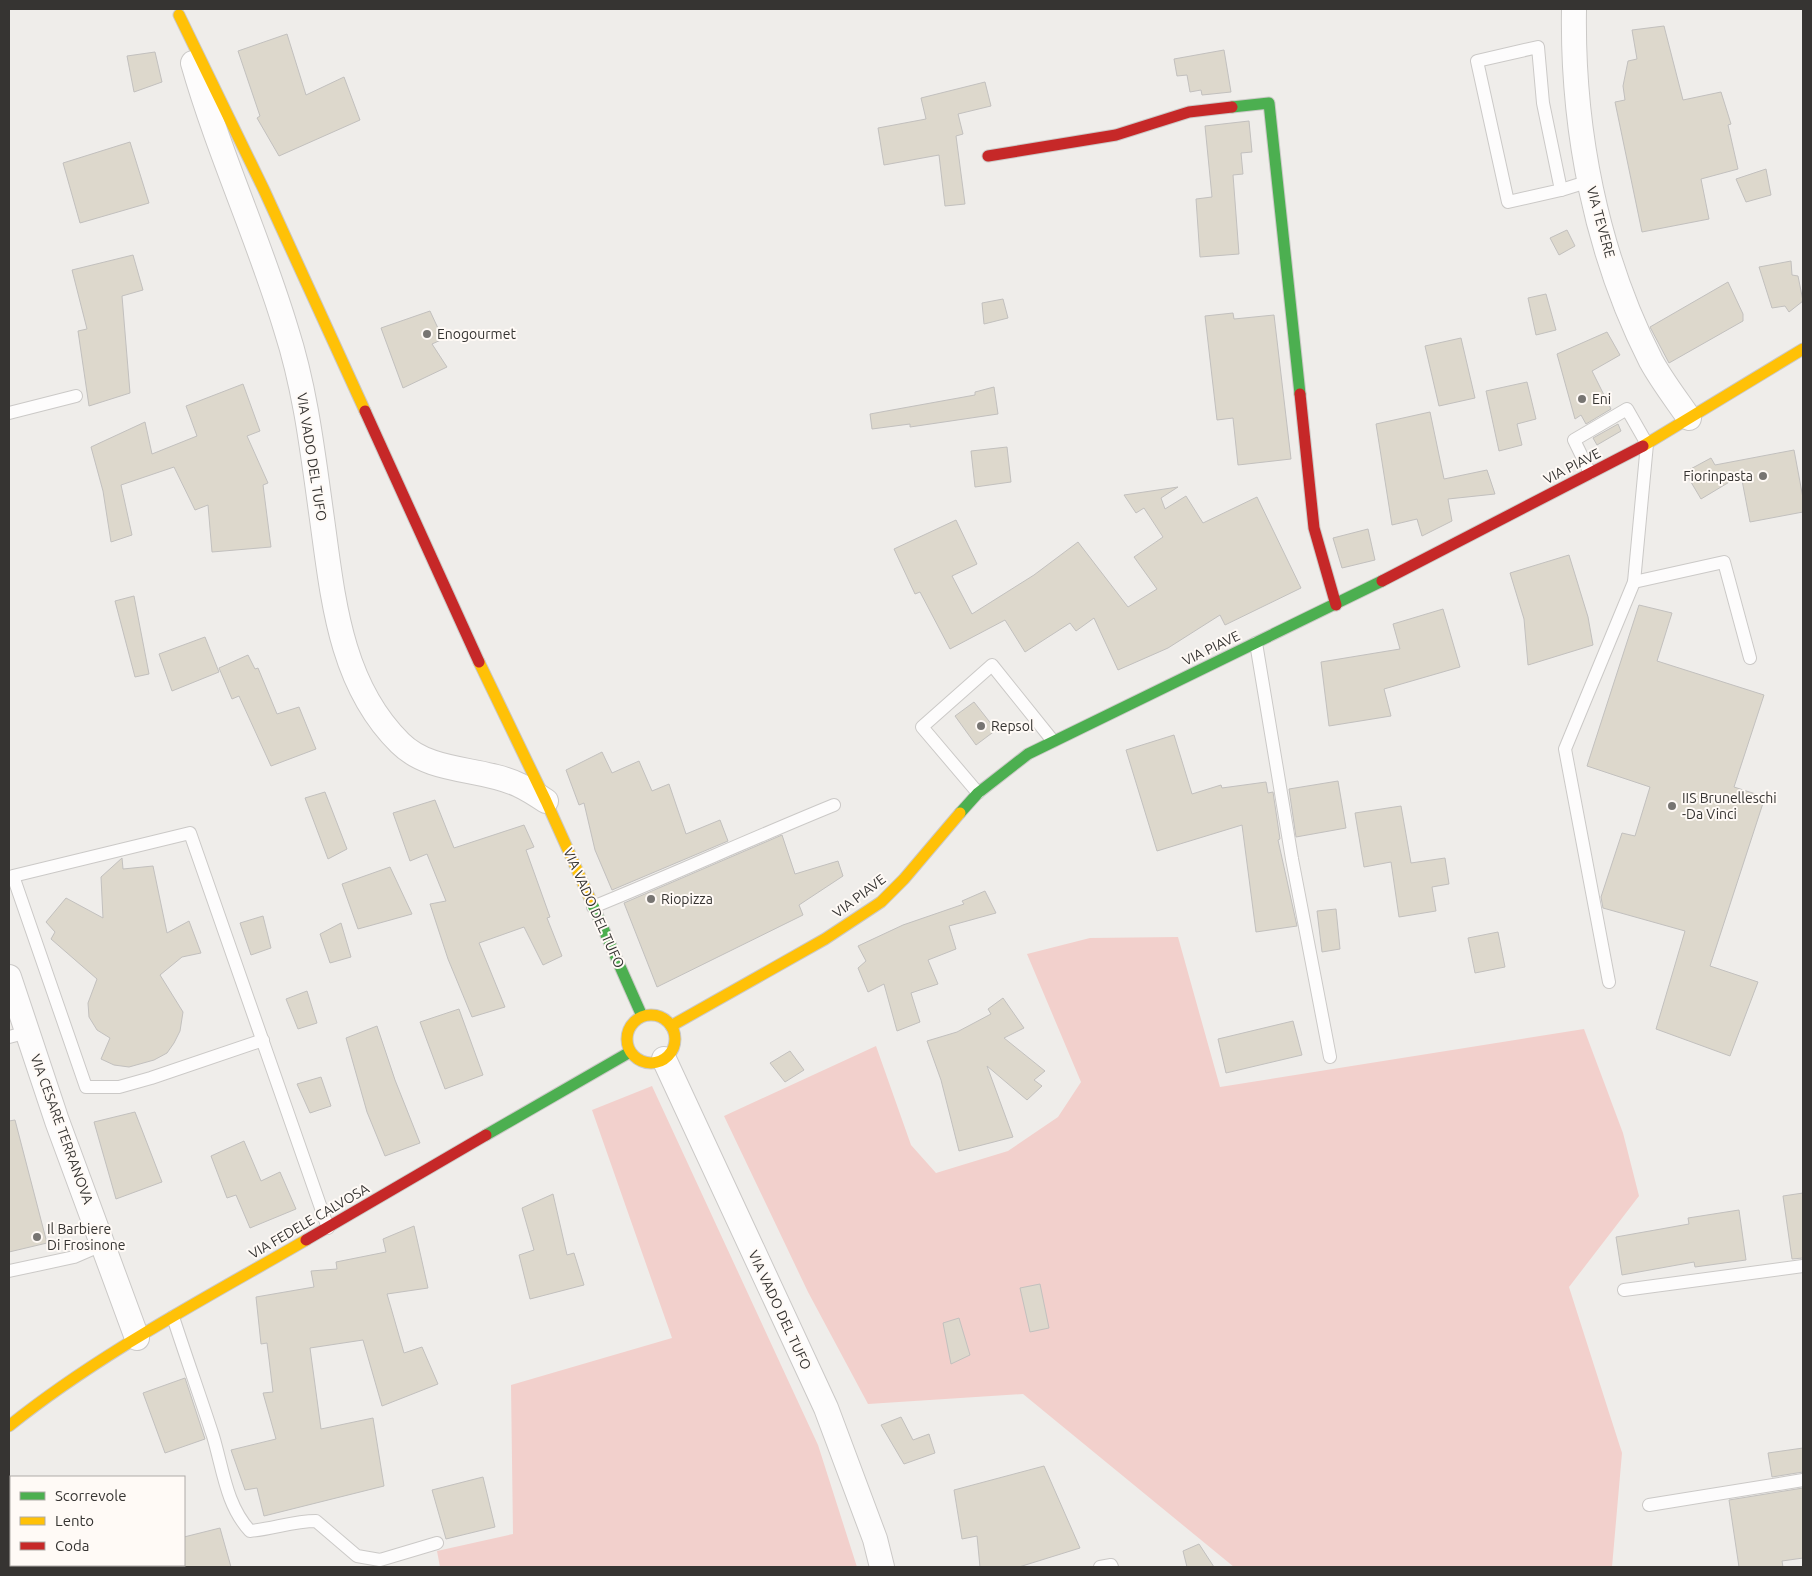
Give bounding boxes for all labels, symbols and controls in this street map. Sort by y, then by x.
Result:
street label: VIA TEVERE [1584,184,1618,260]
place label: Enogourmet [437,326,516,342]
marker: Enogourmet [421,328,433,340]
place label: Eni [1592,391,1611,407]
street label: VIA VADO DEL TUFO [294,392,330,522]
marker: Eni [1576,393,1588,405]
street label: VIA PIAVE [1541,445,1603,487]
place label: Fiorinpasta [1683,468,1753,484]
marker: Fiorinpasta [1757,470,1769,482]
street label: VIA PIAVE [1180,627,1242,669]
place label: Repsol [991,718,1034,734]
marker: Repsol [975,720,987,732]
place label: IIS Brunelleschi -Da Vinci [1682,790,1777,822]
marker: IIS Brunelleschi -Da Vinci [1666,800,1678,812]
street label: VIA VADO DEL TUFO [560,846,628,971]
street label: VIA PIAVE [829,871,889,921]
place label: Riopizza [661,891,713,907]
marker: Riopizza [645,893,657,905]
street label: VIA CESARE TERRANOVA [27,1052,97,1206]
street label: VIA FEDELE CALVOSA [246,1180,372,1262]
place label: Il Barbiere Di Frosinone [47,1221,125,1253]
marker: Il Barbiere Di Frosinone [31,1231,43,1243]
street label: VIA VADO DEL TUFO [745,1248,815,1372]
legend [10,1476,185,1566]
text: Scorrevole [55,1487,126,1504]
text: Lento [55,1512,94,1529]
text: Coda [55,1537,89,1554]

